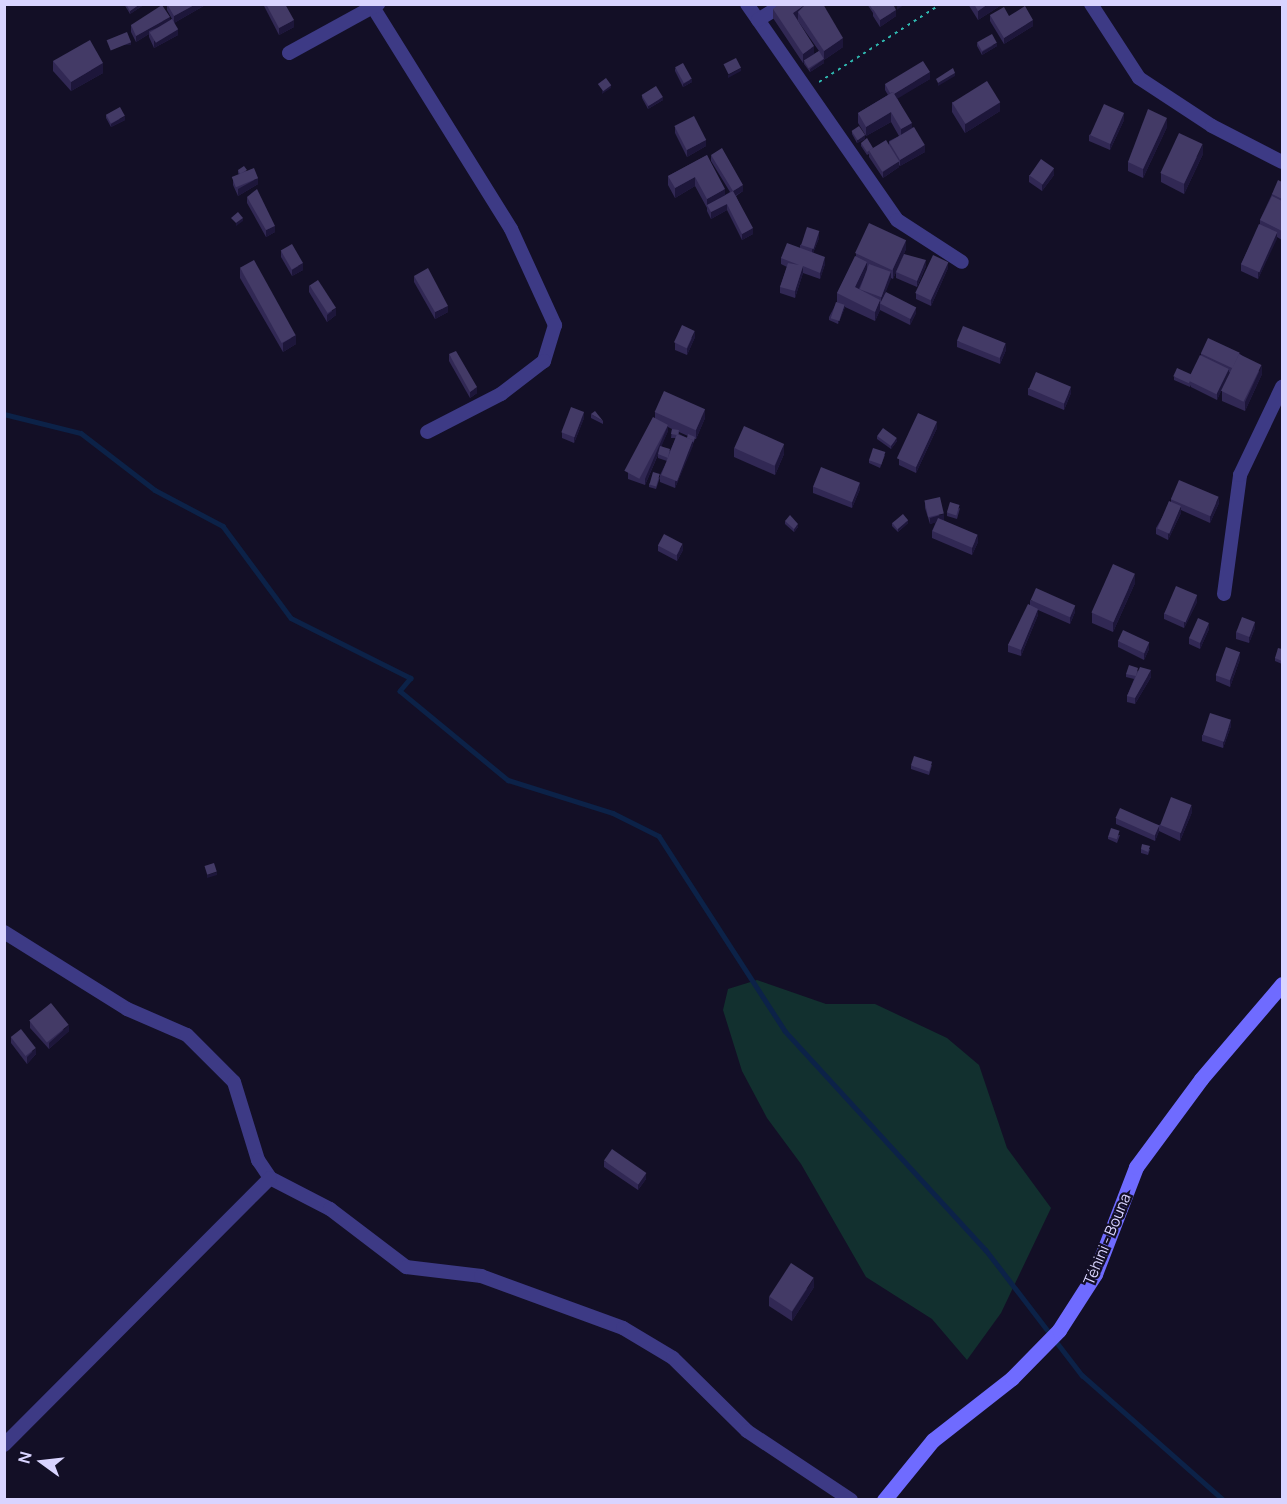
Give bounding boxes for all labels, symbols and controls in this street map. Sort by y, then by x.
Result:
street label: Téhini - Bouna [1080,1190,1134,1288]
north arrow [12,1432,72,1492]
text: N [12,1449,37,1466]

